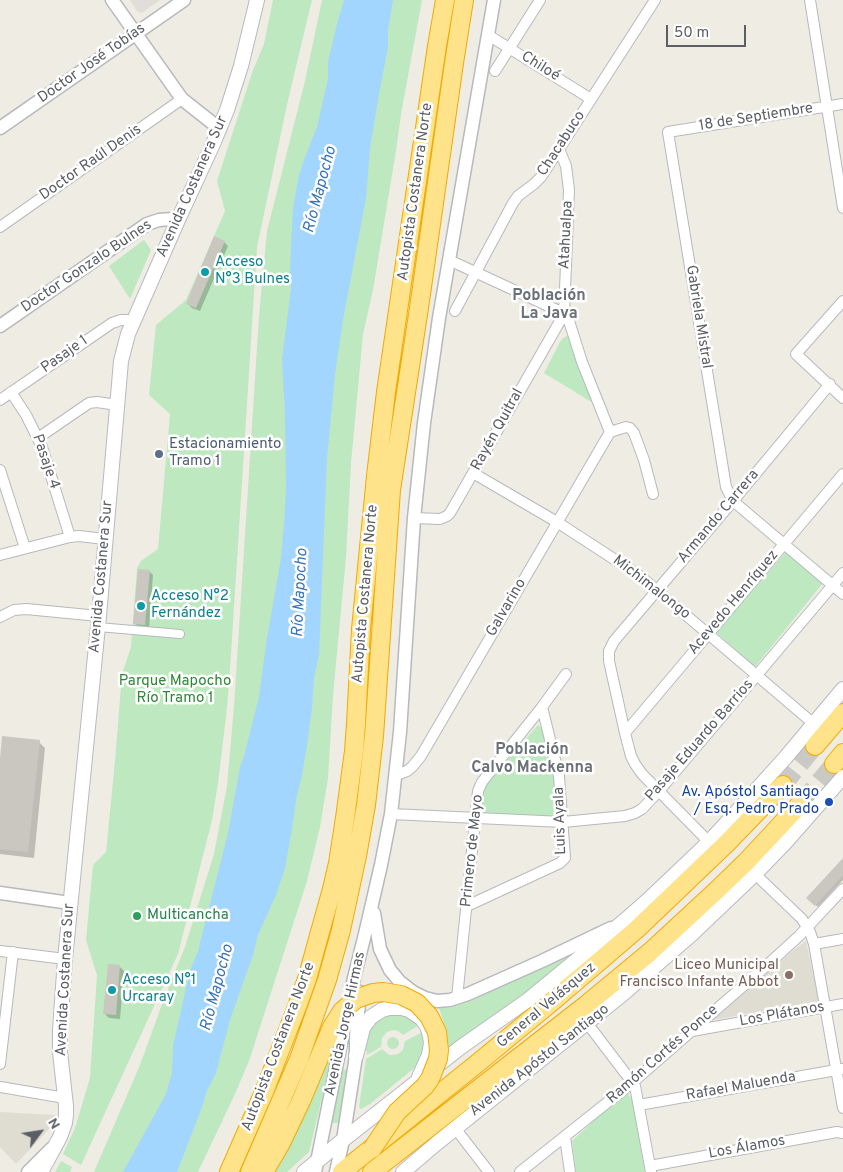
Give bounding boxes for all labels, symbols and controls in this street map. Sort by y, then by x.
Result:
scale bar [668,15,748,47]
street label: Doctor José Tobías [35,20,149,108]
text: 50 m [674,24,709,43]
street label: Chiloé [517,48,563,86]
street label: 18 de Septiembre [698,100,814,136]
street label: Autopista Costanera Norte [395,102,437,282]
street label: Chacabuco [534,108,590,180]
street label: Avenida Costanera Sur [154,113,232,261]
street label: Doctor Raúl Denis [37,121,145,205]
water label: Río Mapocho [300,145,342,235]
street label: Atahualpa [556,200,578,270]
street label: Doctor Gonzalo Bulnes [18,217,156,317]
place label: Acceso N°3 Bulnes [215,254,290,289]
street label: Gabriela Mistral [681,264,715,370]
marker: Acceso N°3 Bulnes [199,266,211,278]
district label: Población La Java [512,287,586,325]
street label: Pasaje 1 [38,332,92,378]
street label: Rayén Quitral [468,386,528,474]
street label: Pasaje 4 [27,432,63,492]
place label: Estacionamiento Tramo 1 [169,436,281,471]
marker: Estacionamiento Tramo 1 [153,448,165,460]
street label: Armando Carrera [675,467,763,567]
street label: Avenida Costanera Sur [86,500,118,654]
street label: Autopista Costanera Norte [349,504,383,684]
street label: Acevedo Henríquez [685,547,783,659]
water label: Río Mapocho [289,548,313,638]
street label: Michimalongo [608,552,694,624]
street label: Galvarino [483,576,531,640]
place label: Acceso N°2 Fernández [151,588,229,623]
marker: Acceso N°2 Fernández [135,600,147,612]
park label: Parque Mapocho Río Tramo 1 [119,673,231,708]
street label: Pasaje Eduardo Barrios [642,676,758,806]
district label: Población Calvo Mackenna [471,741,593,779]
place label: Av. Apóstol Santiago / Esq. Pedro Prado [681,784,819,819]
street label: Luis Ayala [551,787,571,855]
street label: Primero de Mayo [458,794,488,908]
marker: Av. Apóstol Santiago / Esq. Pedro Prado [823,796,835,808]
street label: Avenida Costanera Sur [53,903,79,1057]
place label: Multicancha [147,907,229,925]
marker: Multicancha [131,910,143,922]
water label: Río Mapocho [197,943,239,1033]
street label: Avenida Jorge Hirmas [322,950,370,1098]
place label: Liceo Municipal Francisco Infante Abbot [619,957,779,992]
street label: General Velásquez [494,959,600,1053]
street label: Autopista Costanera Norte [238,960,320,1134]
marker: Liceo Municipal Francisco Infante Abbot [783,969,795,981]
place label: Acceso N°1 Urcaray [122,972,196,1007]
marker: Acceso N°1 Urcaray [106,984,118,996]
street label: Los Plátanos [738,999,826,1031]
street label: Avenida Apóstol Santiago [467,1001,613,1121]
street label: Ramón Cortés Ponce [604,1002,722,1108]
street label: Rafael Maluenda [685,1068,797,1106]
north arrow [15,1107,65,1157]
text: N [43,1115,63,1133]
street label: Los Álamos [707,1132,787,1164]

